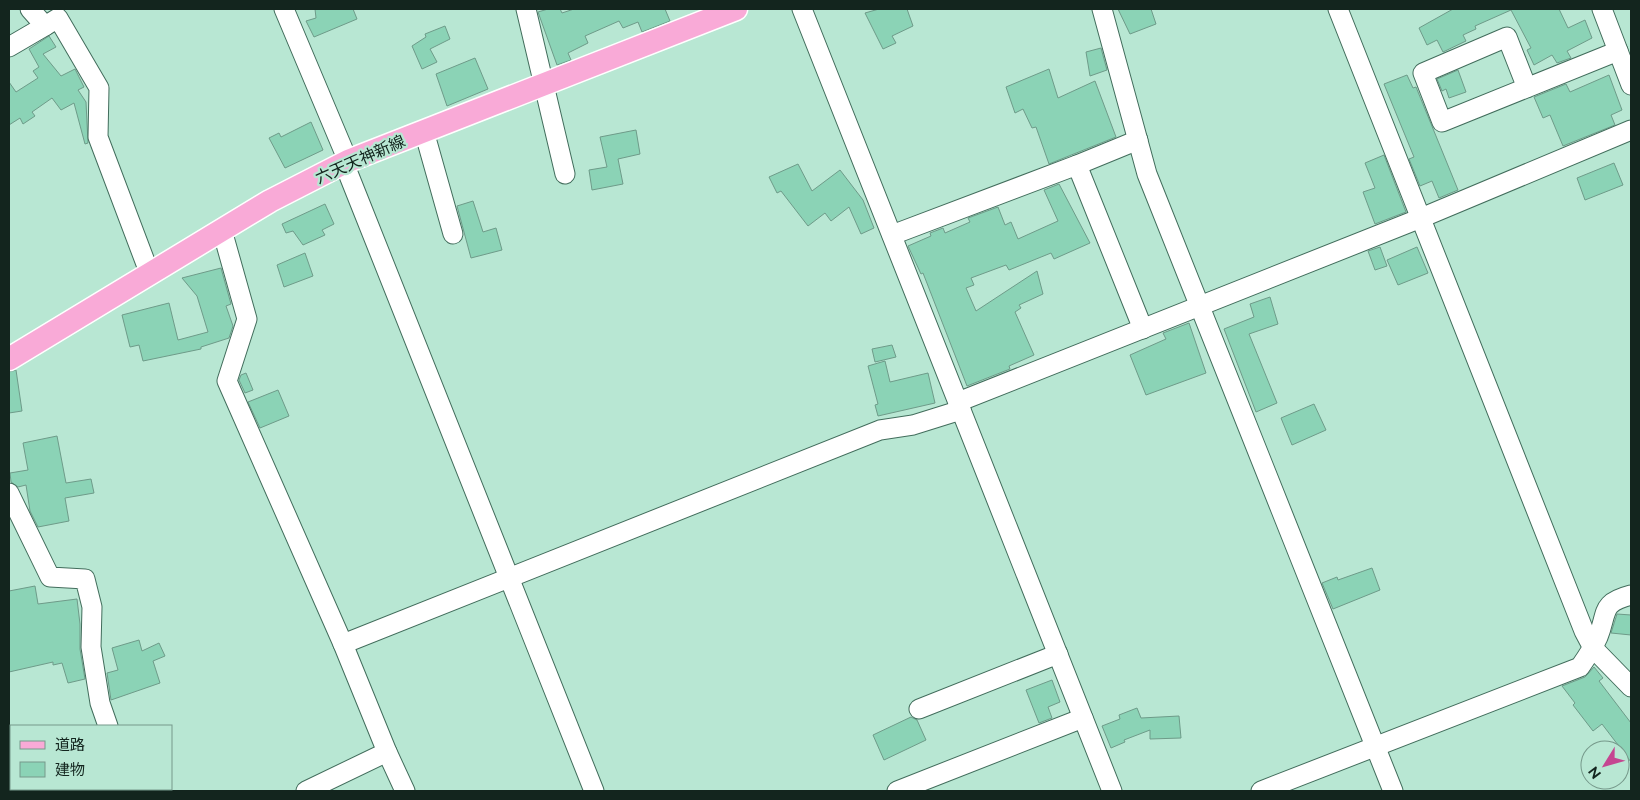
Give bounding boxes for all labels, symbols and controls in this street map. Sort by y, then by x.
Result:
street label: 六天天神新線 [312,131,408,188]
legend [10,725,172,790]
text: 道路 [55,736,85,754]
north arrow [1580,740,1630,790]
text: 建物 [55,761,85,779]
text: N [1585,764,1604,782]

